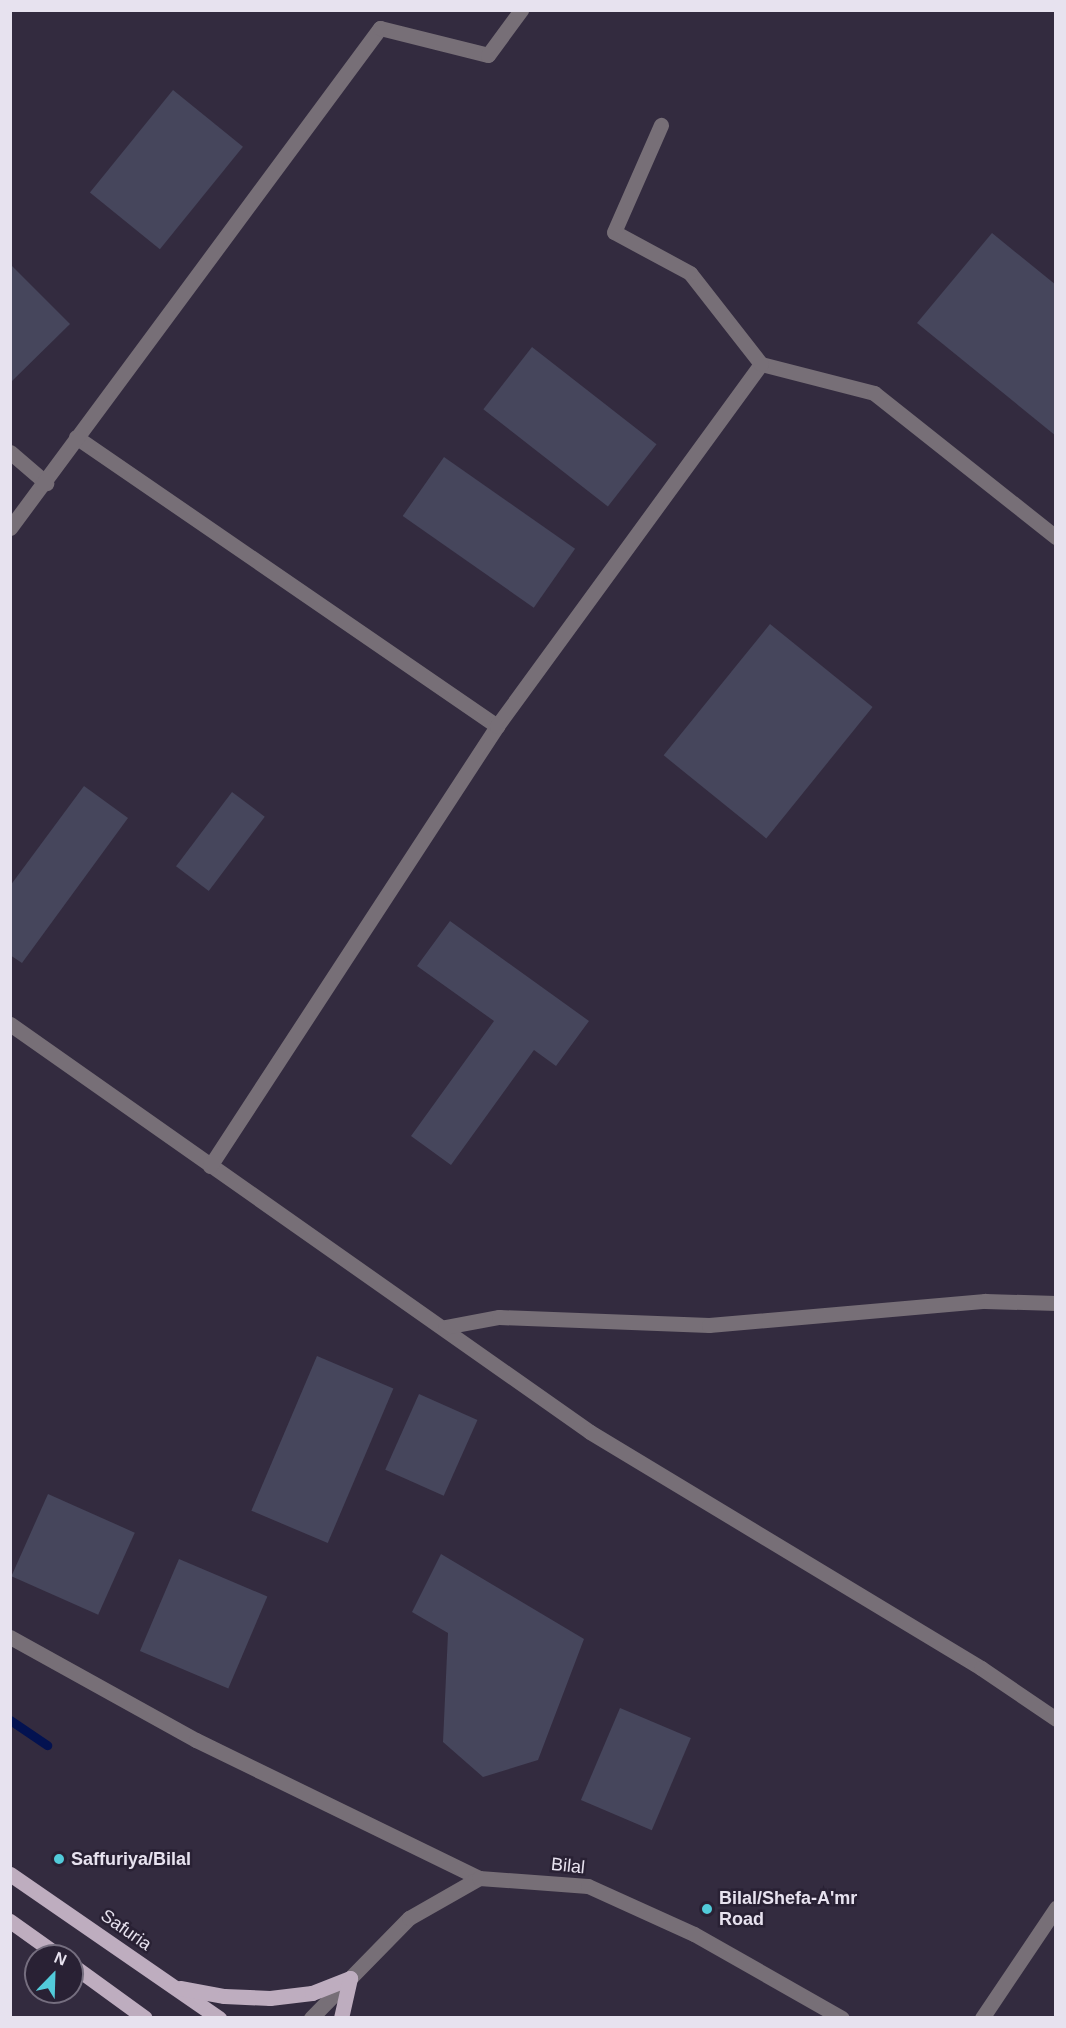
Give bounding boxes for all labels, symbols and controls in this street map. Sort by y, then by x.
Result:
place label: Saffuriya/Bilal [71,1848,191,1870]
marker: Saffuriya/Bilal [52,1852,66,1866]
street label: Bilal [550,1853,586,1879]
place label: Bilal/Shefa-A'mr Road [719,1888,857,1930]
marker: Bilal/Shefa-A'mr Road [700,1902,714,1916]
street label: Safuria [96,1905,156,1955]
north arrow [24,1944,84,2004]
text: N [52,1949,69,1969]

